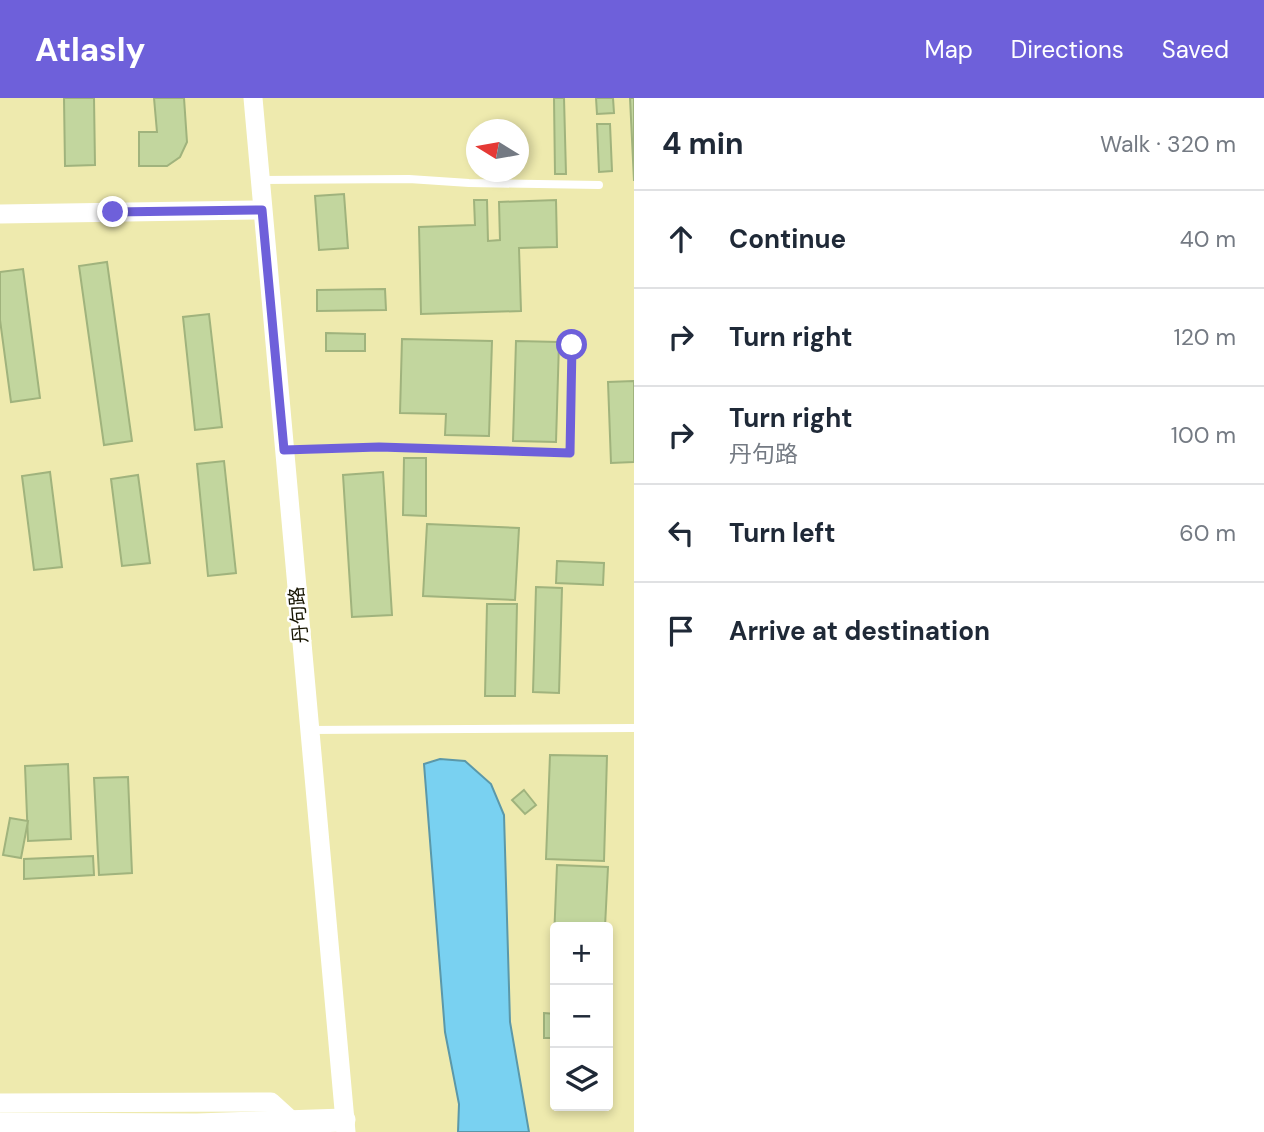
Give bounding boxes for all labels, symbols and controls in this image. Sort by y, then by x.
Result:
text: Atlasly [35,28,145,71]
text: Map [925,34,973,65]
text: Directions [1011,34,1124,65]
text: Saved [1162,34,1229,65]
north arrow [466,119,529,182]
text: 4 min [662,124,744,163]
text: Walk · 320 m [1100,129,1236,159]
route end [97,196,128,227]
icon: ahead [662,220,700,258]
text: Continue [729,222,846,256]
text: 40 m [1180,224,1236,254]
icon: right [662,318,700,356]
text: Turn right [729,320,853,354]
text: 120 m [1173,322,1236,352]
route start [556,329,587,360]
text: Turn right [729,401,853,435]
icon: right [662,416,700,454]
text: 100 m [1171,420,1236,450]
text: 丹句路 [729,439,798,469]
icon: left [662,514,700,552]
text: Turn left [729,516,836,550]
text: 60 m [1179,518,1236,548]
street label: 丹句路 [284,585,313,644]
icon: arrive [662,612,700,650]
text: Arrive at destination [729,614,990,648]
map controls [550,922,613,1111]
button: + [550,922,613,985]
button: − [550,985,613,1048]
button: layers [550,1048,613,1111]

